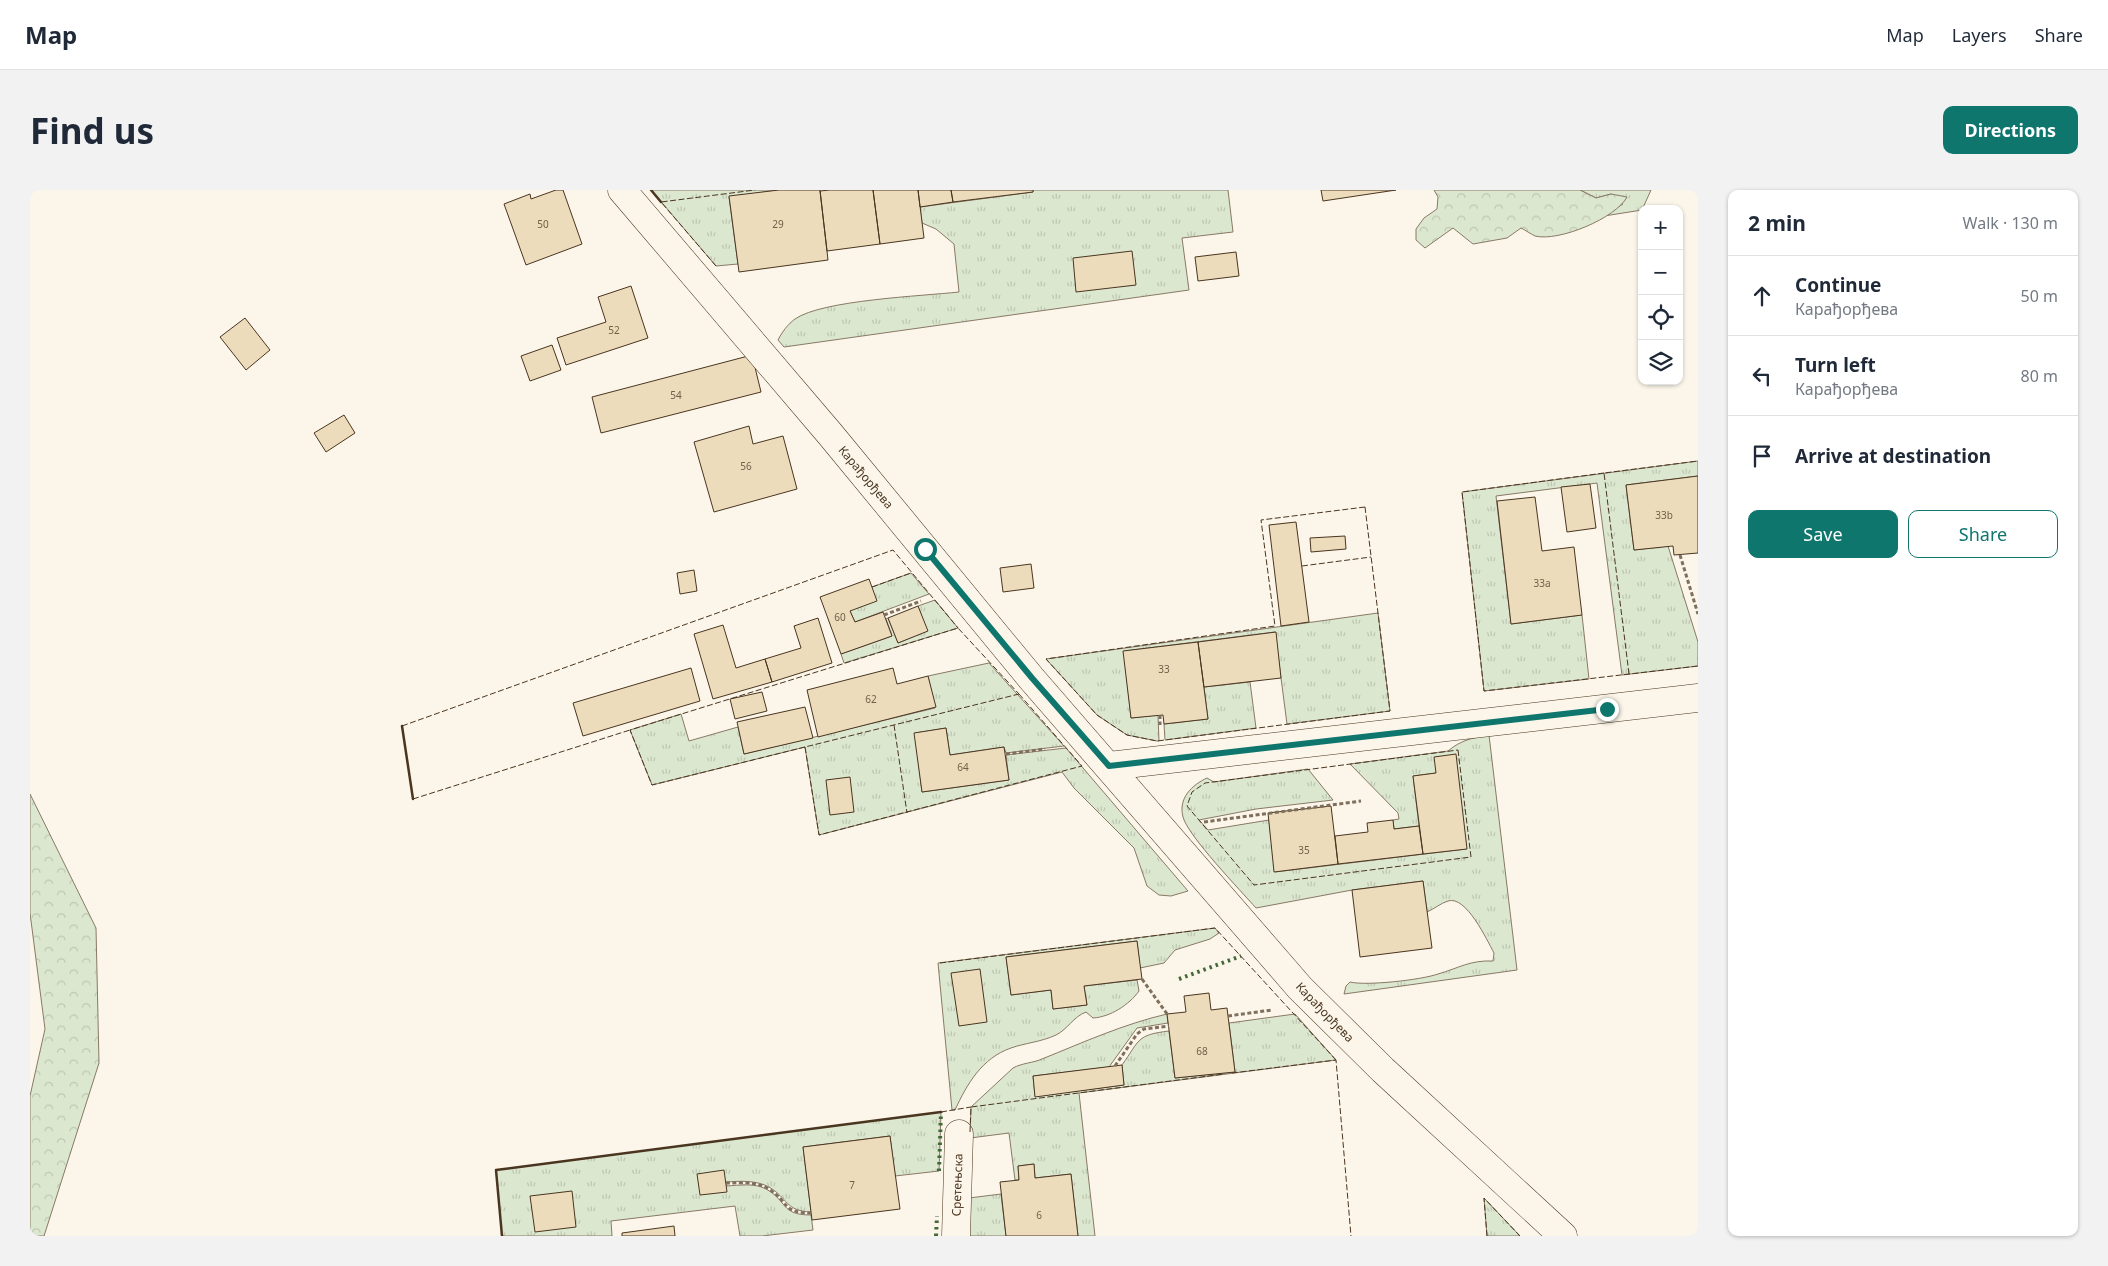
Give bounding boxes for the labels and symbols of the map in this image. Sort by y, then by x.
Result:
house number: 50 [537,217,549,231]
house number: 29 [772,217,784,231]
house number: 52 [608,323,620,337]
house number: 54 [670,388,682,402]
street label: Карађорђева [835,442,897,512]
house number: 56 [740,459,752,473]
house number: 33b [1655,508,1673,522]
route start [914,538,937,561]
house number: 33a [1533,576,1551,590]
house number: 60 [834,610,846,624]
house number: 33 [1158,662,1170,676]
house number: 62 [865,692,877,706]
route end [1596,698,1619,721]
house number: 64 [957,760,969,774]
house number: 35 [1298,843,1310,857]
street label: Карађорђева [1292,978,1358,1046]
house number: 68 [1196,1044,1208,1058]
street label: Сретењска [947,1153,967,1217]
house number: 7 [849,1178,855,1192]
house number: 6 [1036,1208,1042,1222]

